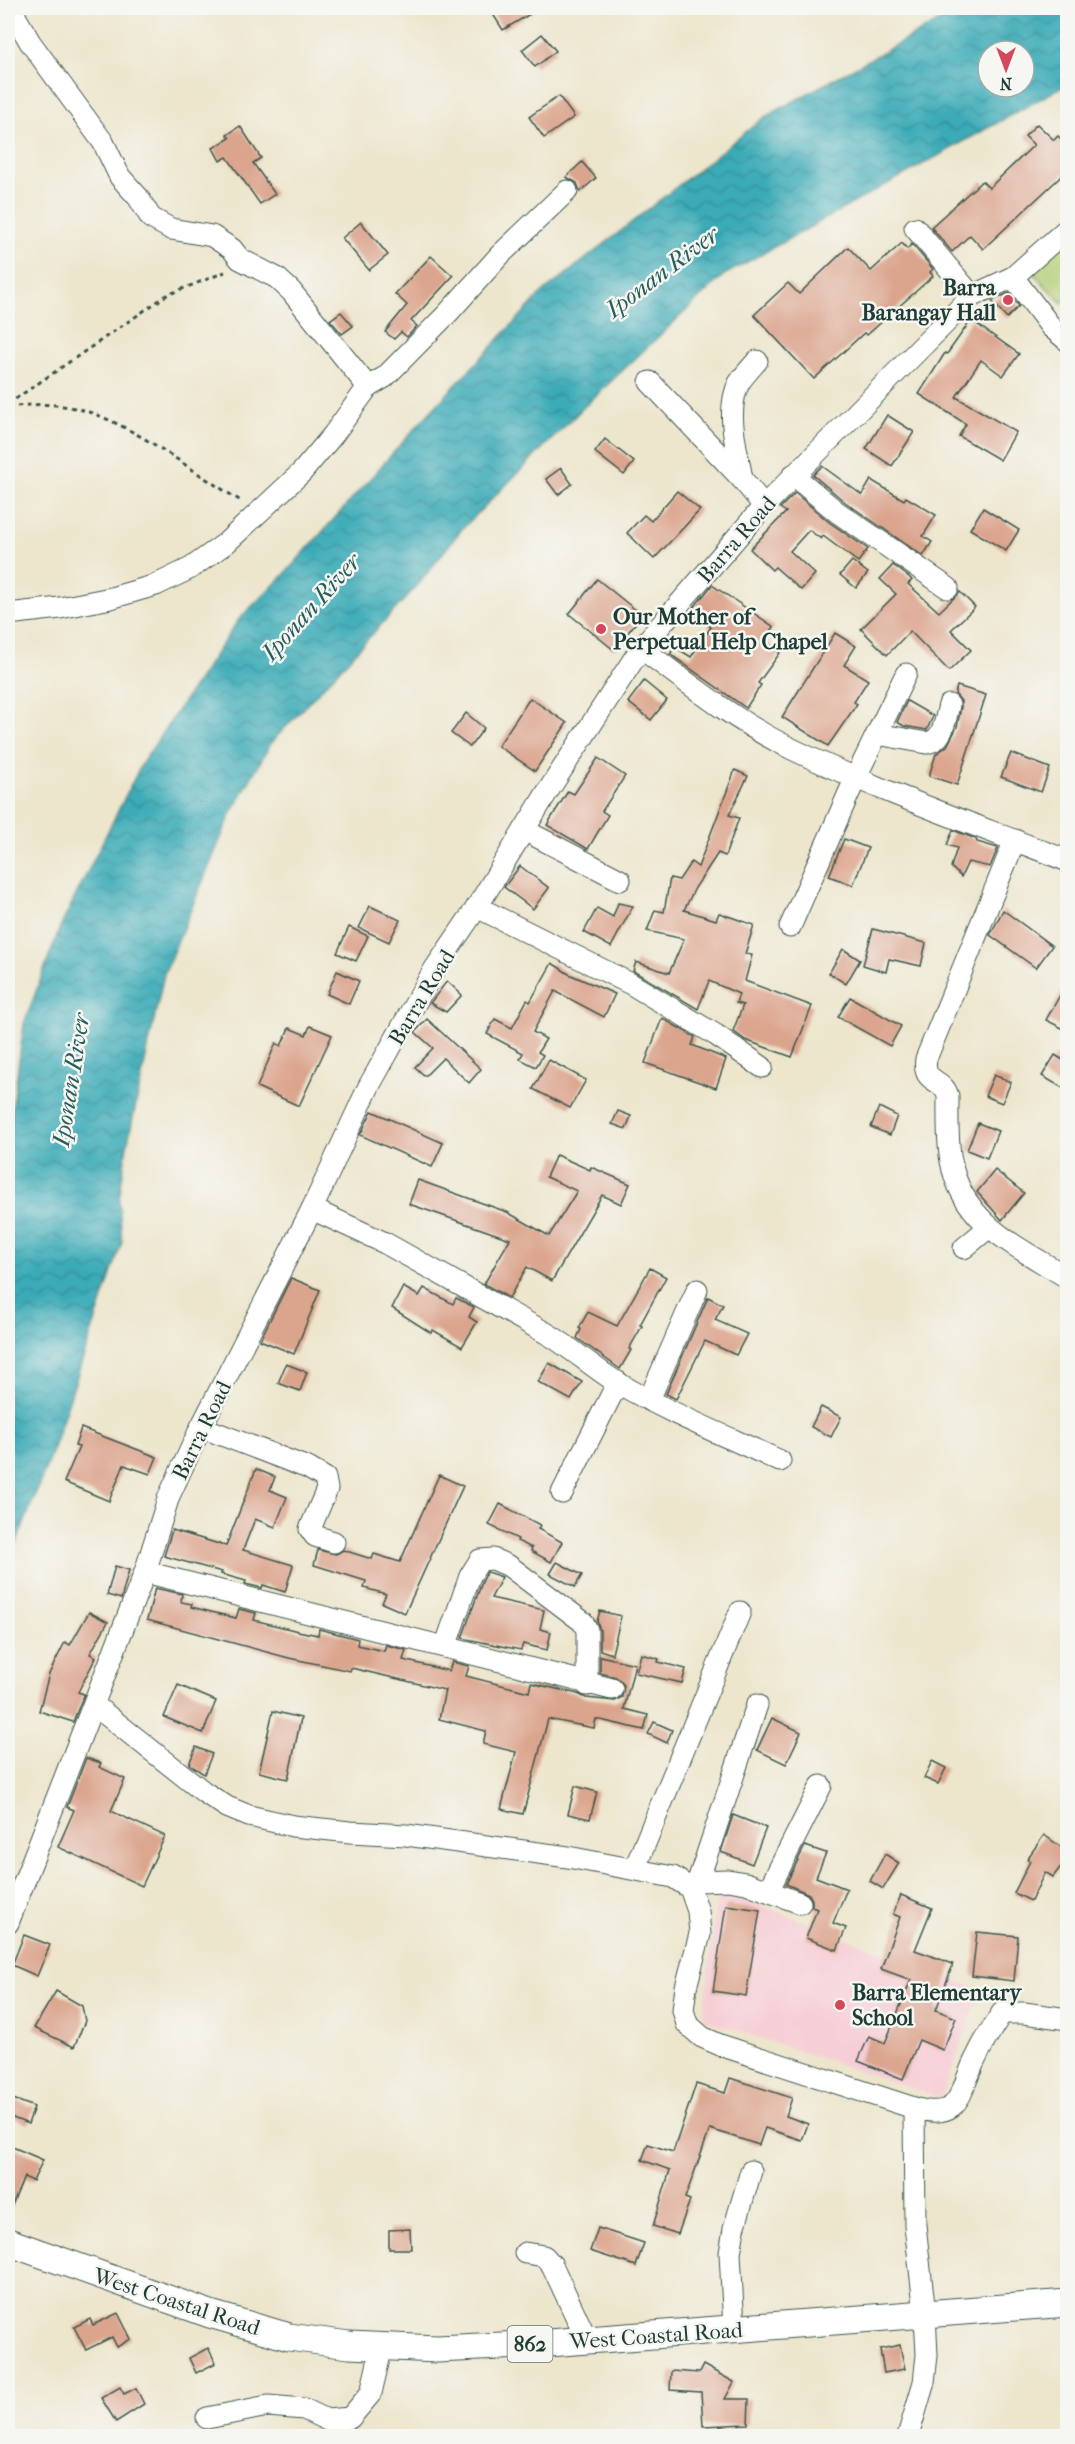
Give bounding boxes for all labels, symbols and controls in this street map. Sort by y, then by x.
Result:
north arrow [976,39,1036,99]
text: N [999,74,1012,93]
water label: Iponan River [599,219,726,324]
place label: Barra Barangay Hall [861,275,997,326]
marker: Barra Barangay Hall [1001,293,1015,307]
street label: Barra Road [692,490,782,589]
water label: Iponan River [255,546,368,667]
place label: Our Mother of Perpetual Help Chapel [613,604,828,655]
marker: Our Mother of Perpetual Help Chapel [594,622,608,636]
street label: Barra Road [383,944,461,1050]
water label: Iponan River [47,1009,96,1149]
street label: Barra Road [167,1376,237,1484]
place label: Barra Elementary School [852,1980,1022,2031]
marker: Barra Elementary School [833,1998,847,2012]
street label: West Coastal Road [89,2262,264,2341]
street label: West Coastal Road [567,2317,745,2355]
road number: 862 [508,2326,552,2362]

